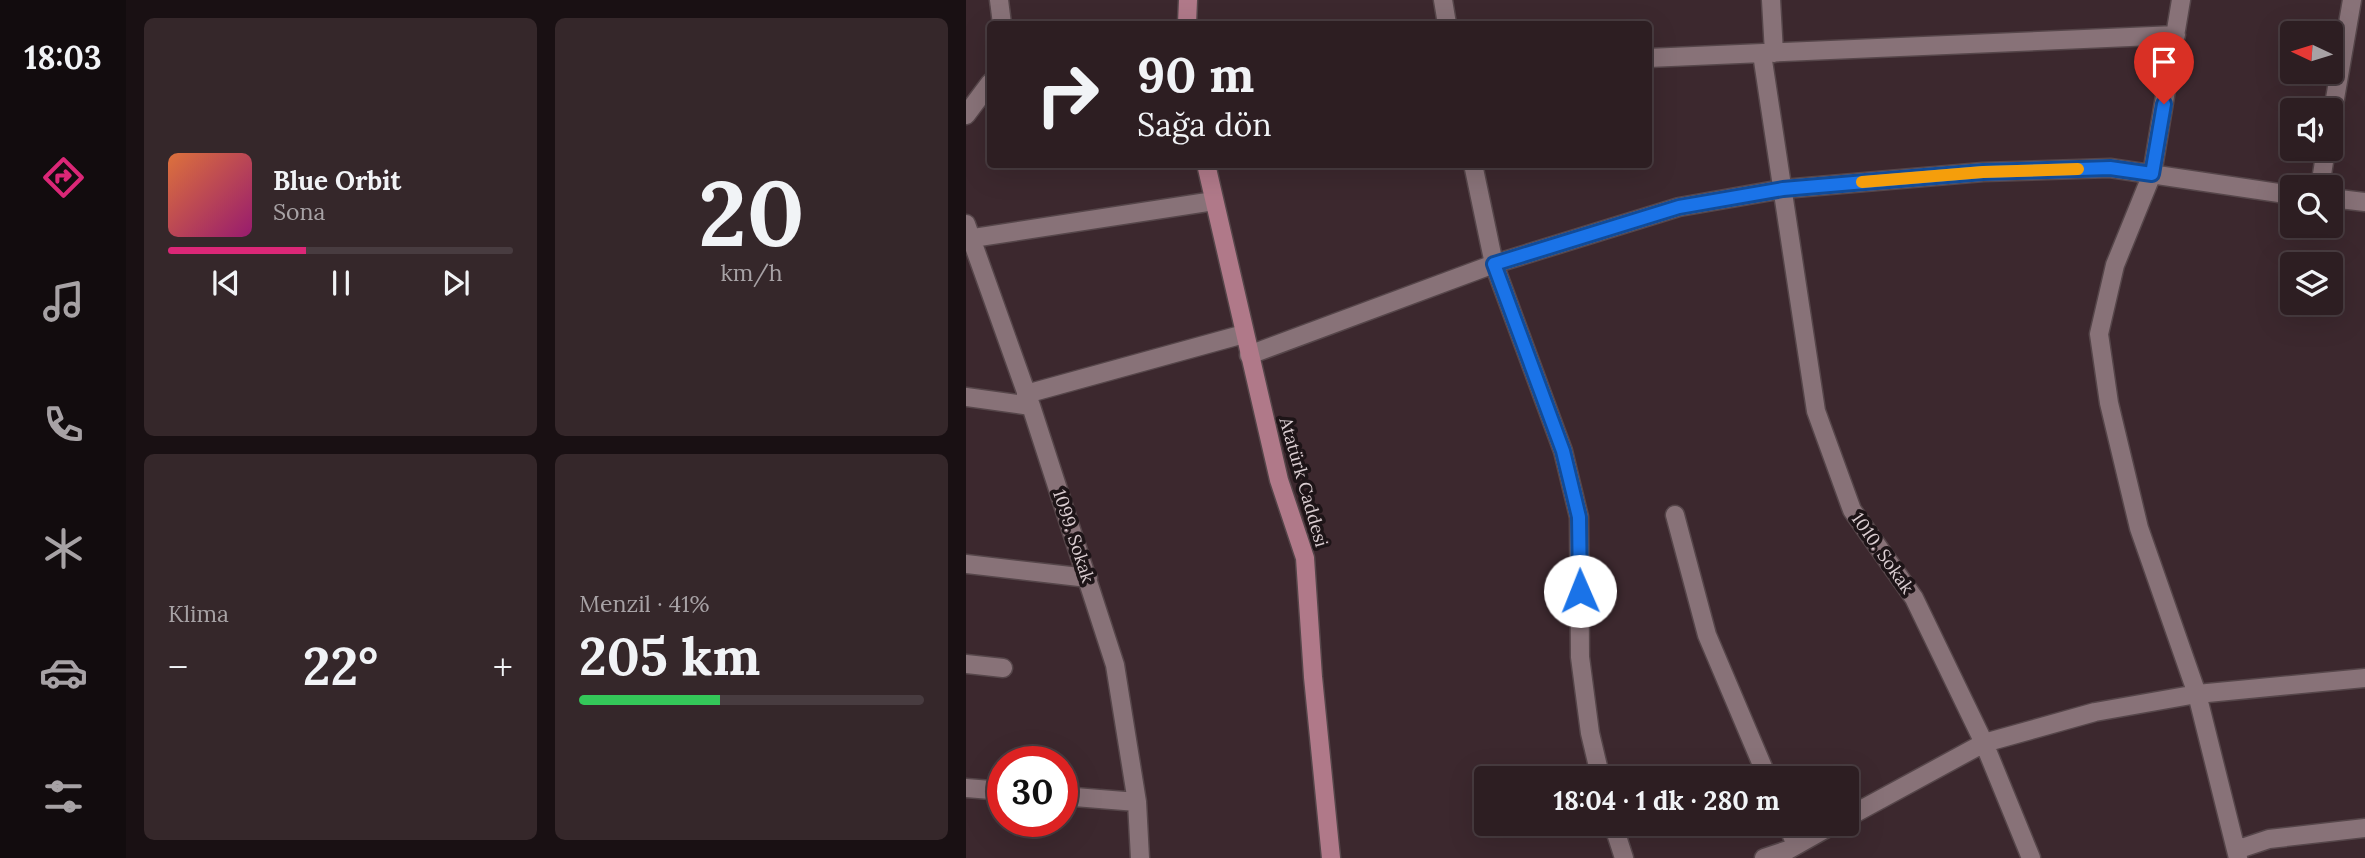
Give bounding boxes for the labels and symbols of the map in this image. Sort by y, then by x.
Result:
north arrow [2280,21,2343,84]
pin [2134,32,2194,104]
street label: Atatürk Caddesi [1274,414,1333,549]
street label: 1099. Sokak [1048,486,1100,586]
street label: 1010. Sokak [1847,508,1919,598]
position arrow [1543,554,1617,628]
speed limit sign: 30 [987,746,1078,837]

